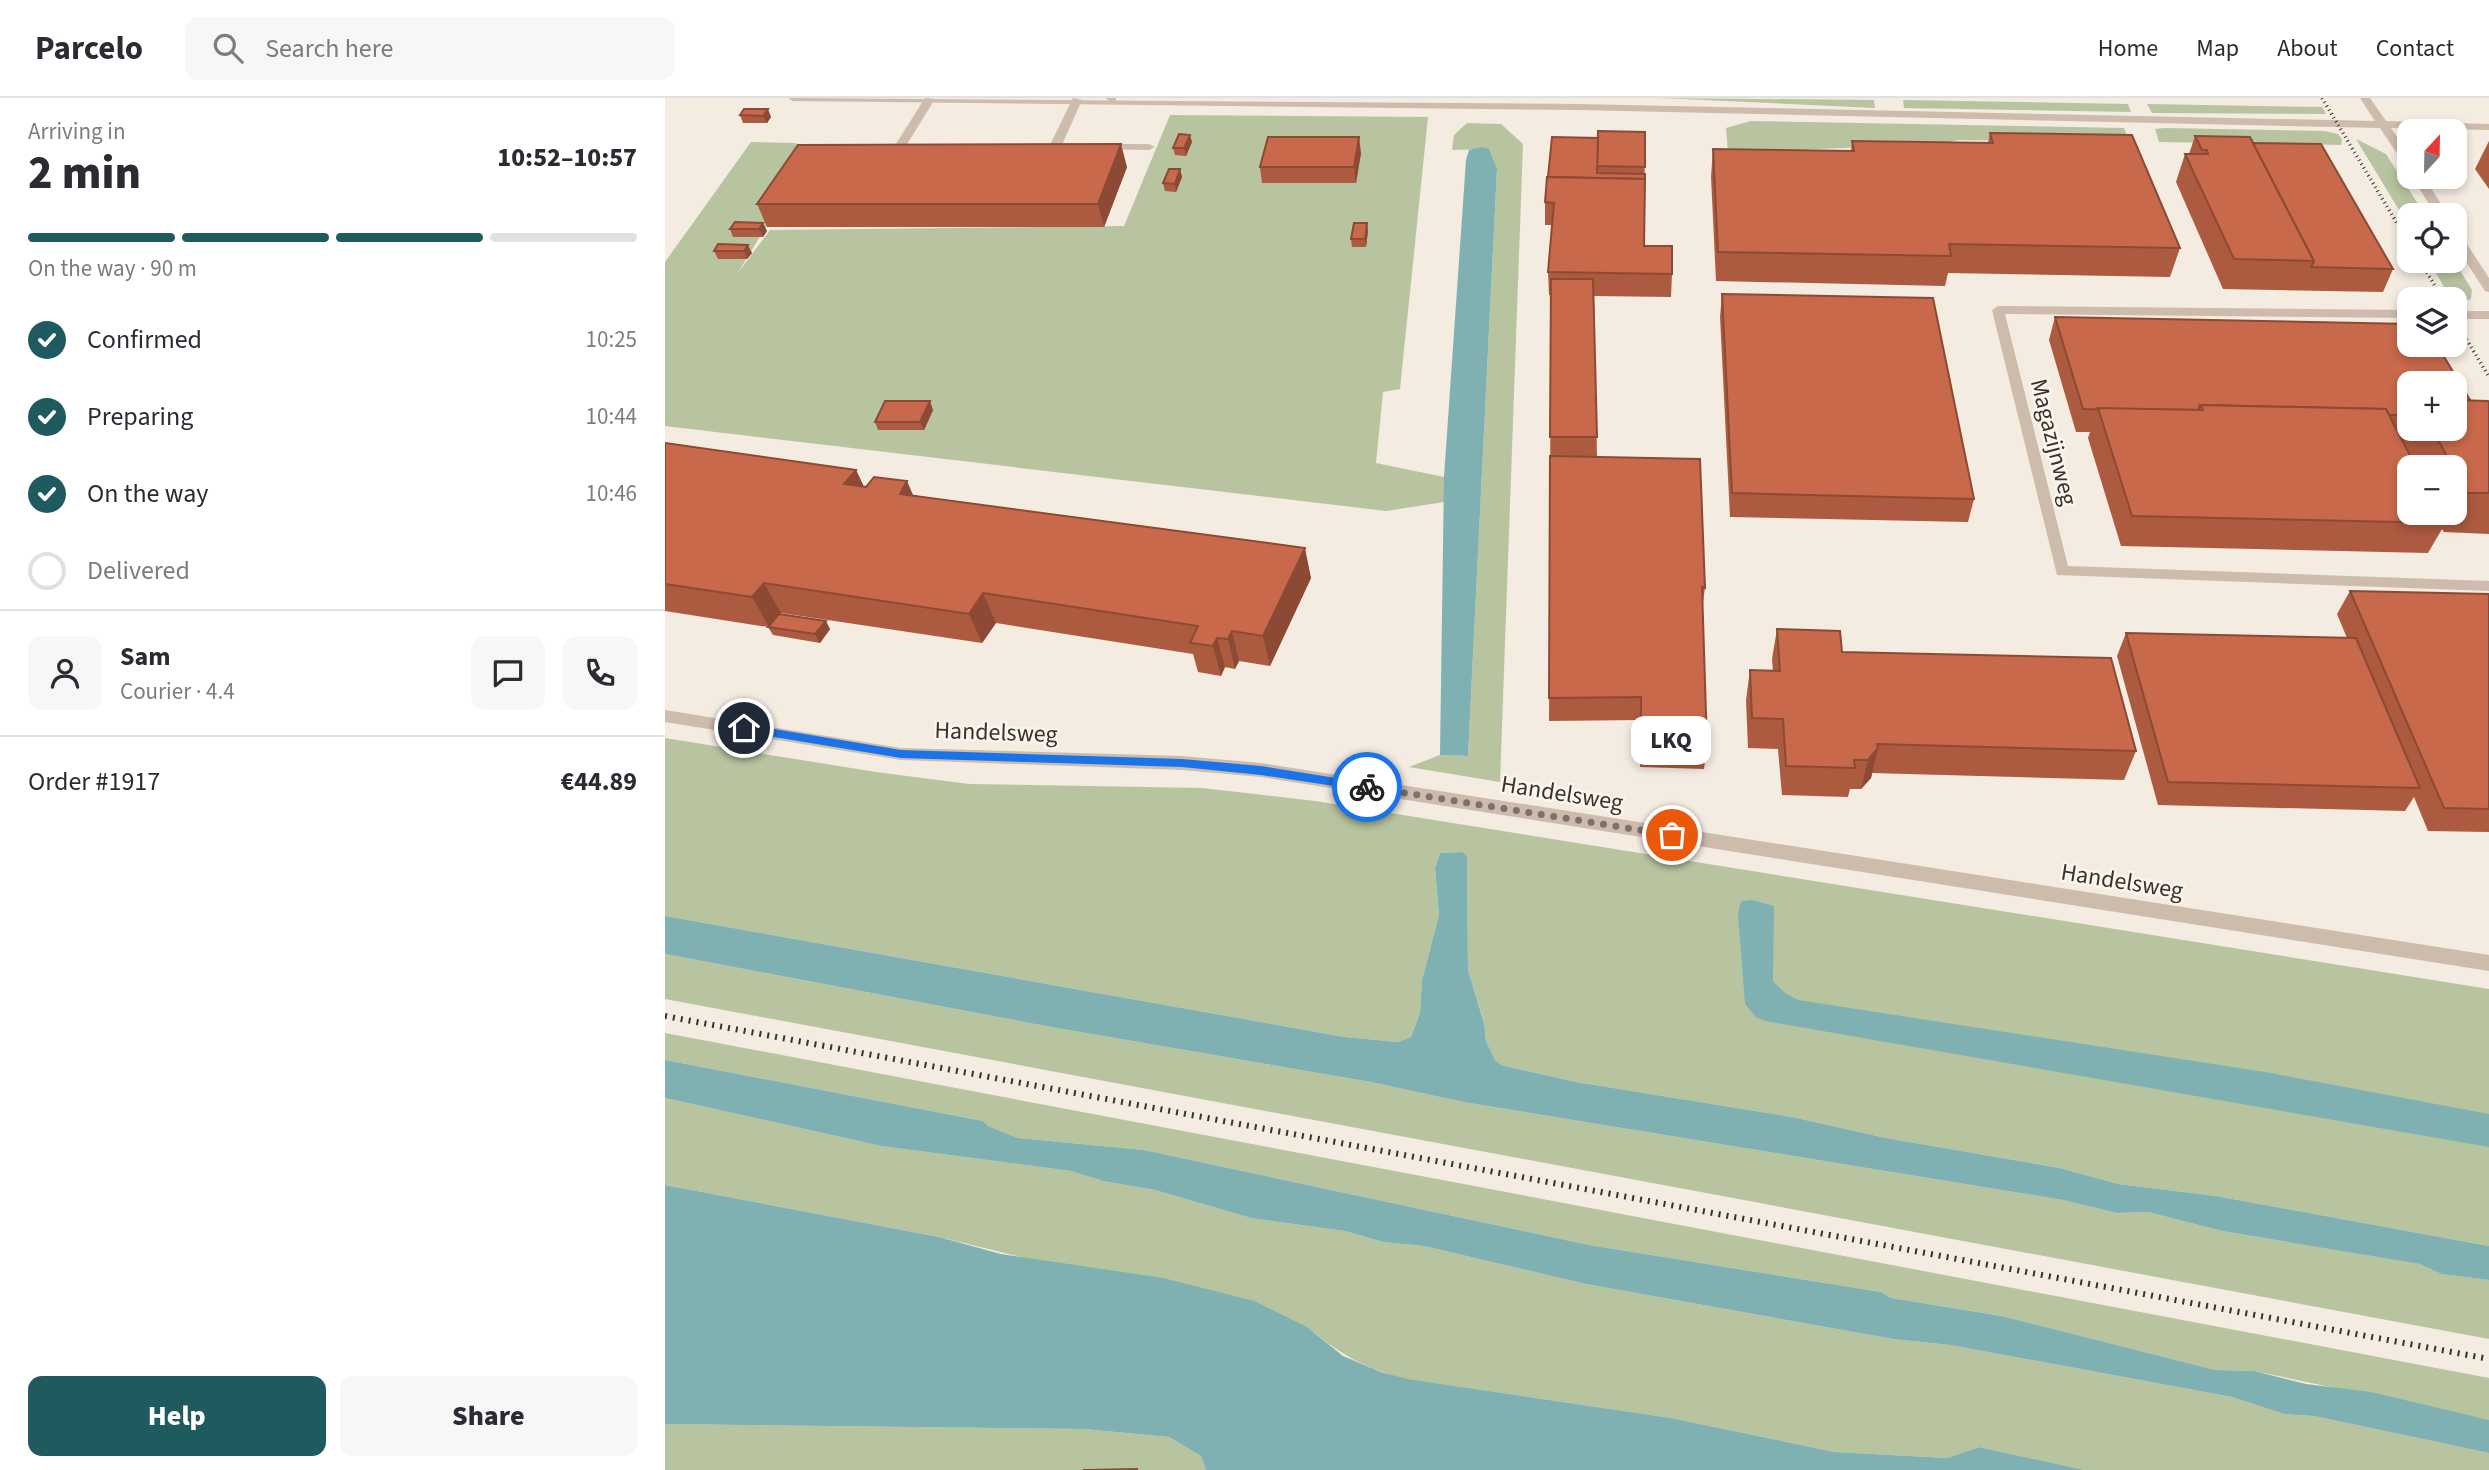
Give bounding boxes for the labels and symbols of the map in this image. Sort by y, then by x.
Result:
north arrow [2397,119,2467,189]
street label: Magazijnweg [2021,375,2086,509]
pin [714,698,774,758]
street label: Handelsweg [934,713,1058,752]
callout: LKQ [1632,716,1712,765]
courier [1332,752,1402,822]
street label: Handelsweg [1498,767,1626,820]
pin [1642,805,1702,865]
street label: Handelsweg [2058,855,2186,908]

